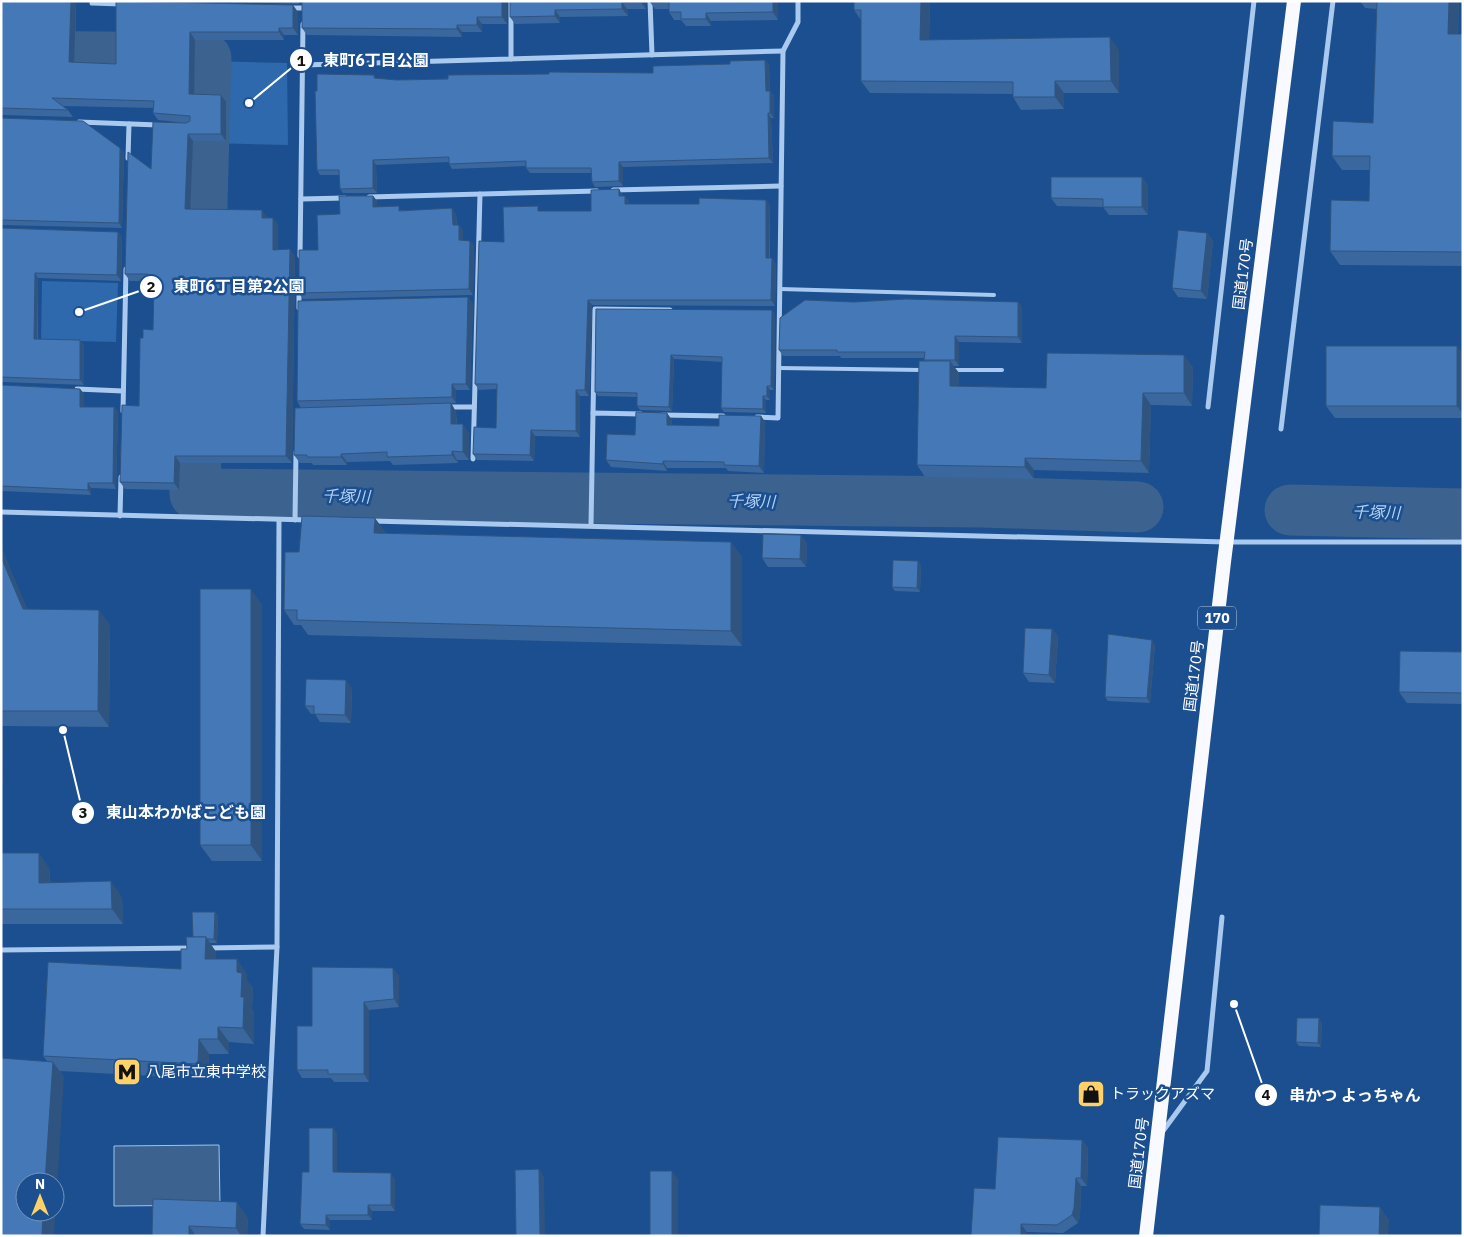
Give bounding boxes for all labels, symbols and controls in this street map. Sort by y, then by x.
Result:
callout: 東町6丁目公園 [288,45,439,76]
text: 東町6丁目公園 [323,50,429,70]
text: 1 [296,51,306,70]
street label: 国道170号 [1229,237,1256,311]
callout: 東町6丁目第2公園 [138,271,314,302]
text: 東町6丁目第2公園 [173,276,305,296]
text: 2 [146,277,156,296]
water label: 千塚川 [322,486,372,506]
water label: 千塚川 [727,491,777,511]
water label: 千塚川 [1352,502,1402,522]
road number: 170 [1198,606,1236,630]
street label: 国道170号 [1180,639,1207,713]
callout: 東山本わかばこども園 [71,797,276,828]
text: 東山本わかばこども園 [106,802,266,822]
text: 3 [78,803,88,822]
metro station icon: 八尾市立東中学校 [112,1057,142,1087]
place label: 八尾市立東中学校 [146,1062,266,1081]
shop icon: トラックアズマ [1076,1079,1106,1109]
callout: 串かつ よっちゃん [1254,1079,1431,1110]
place label: トラックアズマ [1110,1084,1215,1103]
text: 4 [1261,1085,1271,1104]
text: 串かつ よっちゃん [1289,1085,1421,1105]
street label: 国道170号 [1125,1116,1152,1190]
north arrow [15,1172,65,1222]
text: N [35,1175,45,1193]

